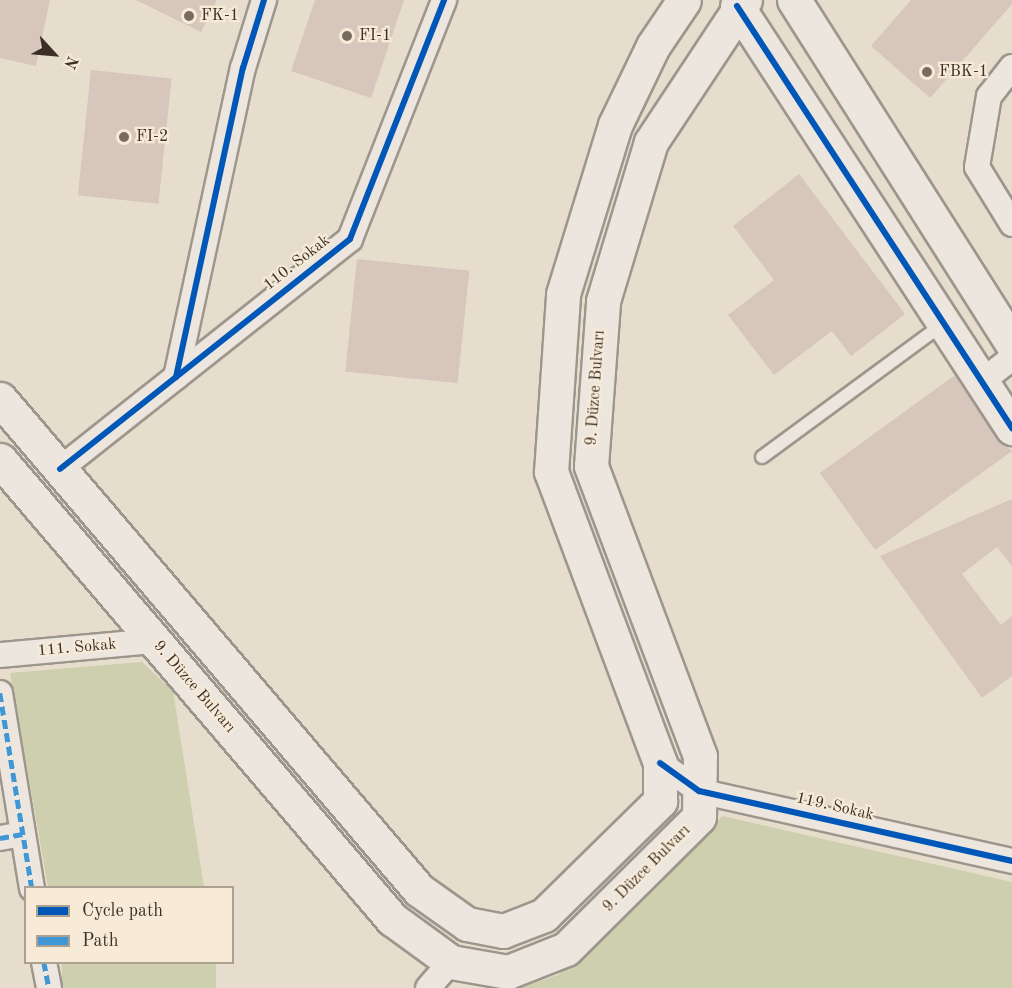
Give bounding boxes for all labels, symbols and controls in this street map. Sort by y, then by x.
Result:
place label: FK-1 [201,6,239,26]
marker: FK-1 [182,9,196,23]
north arrow [24,24,84,84]
place label: FI-1 [359,26,391,46]
marker: FI-1 [340,29,354,43]
text: N [60,53,80,71]
place label: FBK-1 [939,62,988,82]
marker: FBK-1 [920,65,934,79]
place label: FI-2 [136,127,168,147]
marker: FI-2 [117,130,131,144]
street label: 110. Sokak [260,231,334,295]
street label: 9. Düzce Bulvarı [582,330,610,446]
street label: 111. Sokak [37,635,117,661]
street label: 9. Düzce Bulvarı [149,637,239,737]
street label: 119. Sokak [794,789,876,825]
street label: 9. Düzce Bulvarı [599,821,695,917]
legend [24,886,234,964]
text: Cycle path [82,902,163,920]
text: Path [82,932,118,950]

